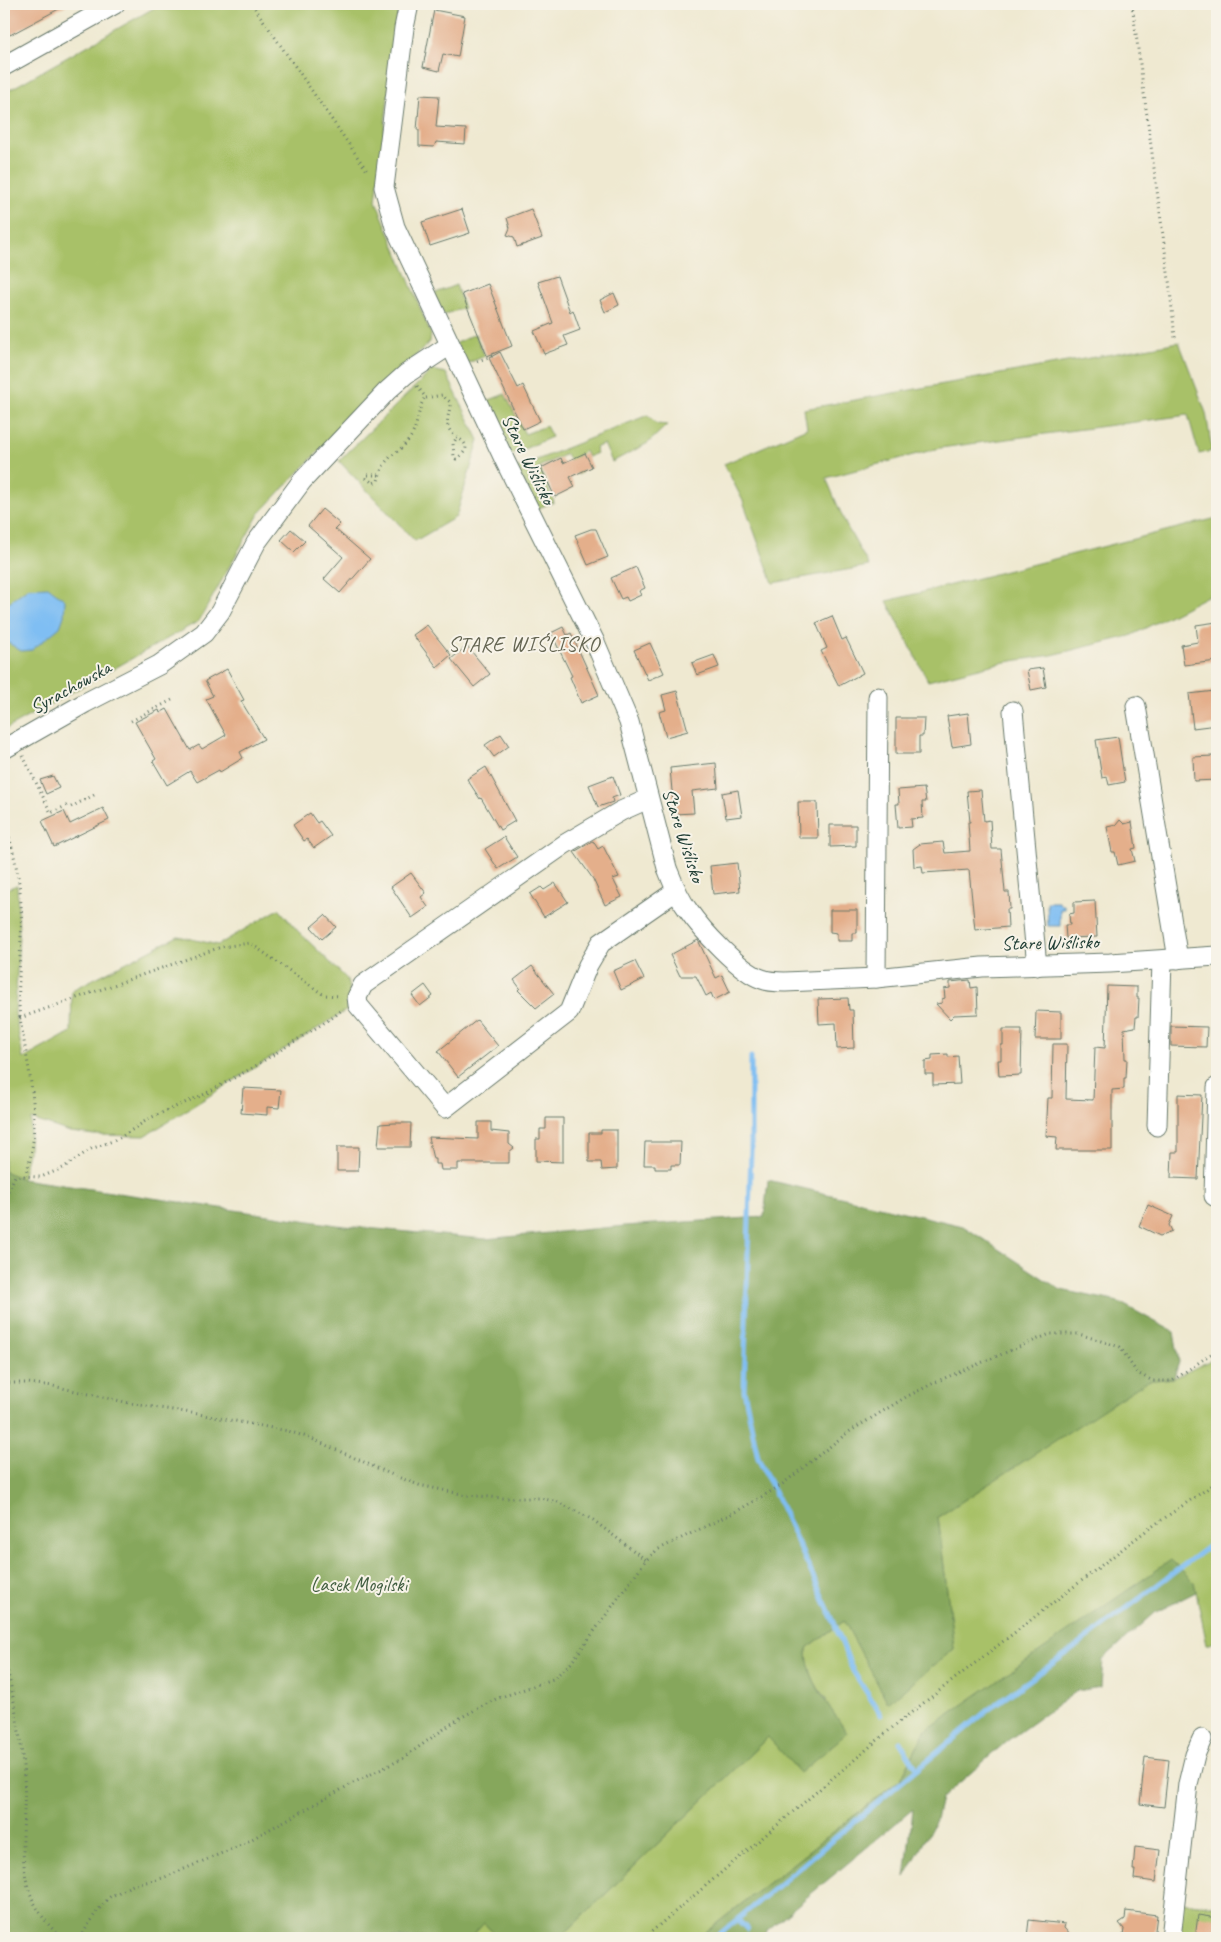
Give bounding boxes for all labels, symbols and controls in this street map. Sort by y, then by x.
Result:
street label: Stare Wiślisko [496,410,562,510]
district label: STARE WIŚLISKO [448,631,601,657]
street label: Syrachowska [25,654,117,720]
street label: Stare Wiślisko [657,785,711,887]
street label: Stare Wiślisko [1001,929,1101,956]
park label: Lasek Mogilski [311,1572,409,1597]

